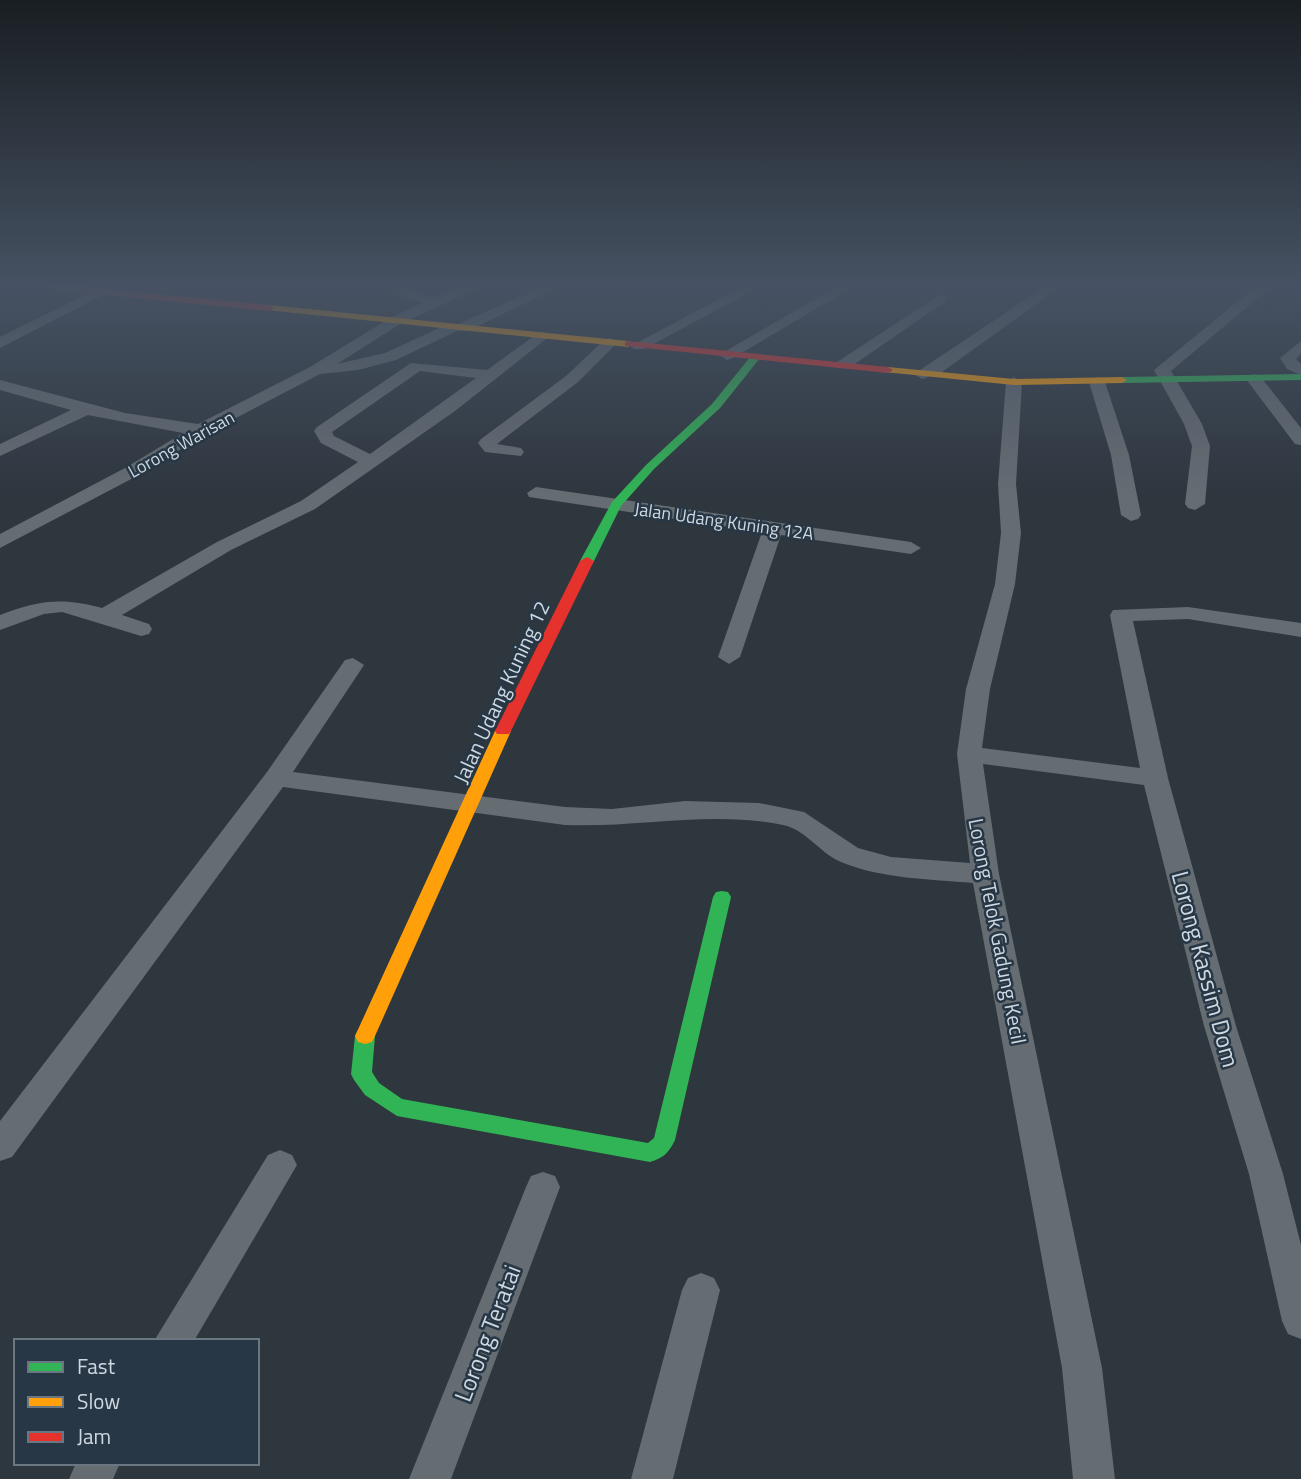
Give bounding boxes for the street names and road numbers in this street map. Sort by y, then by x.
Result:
street label: Lorong Warisan [123,403,239,485]
street label: Jalan Udang Kuning 12A [633,495,816,547]
street label: Jalan Udang Kuning 12 [445,595,557,789]
street label: Lorong Telok Gadung Kecil [960,815,1036,1047]
street label: Lorong Kassim Dom [1162,867,1250,1071]
street label: Lorong Teratai [444,1259,530,1407]

